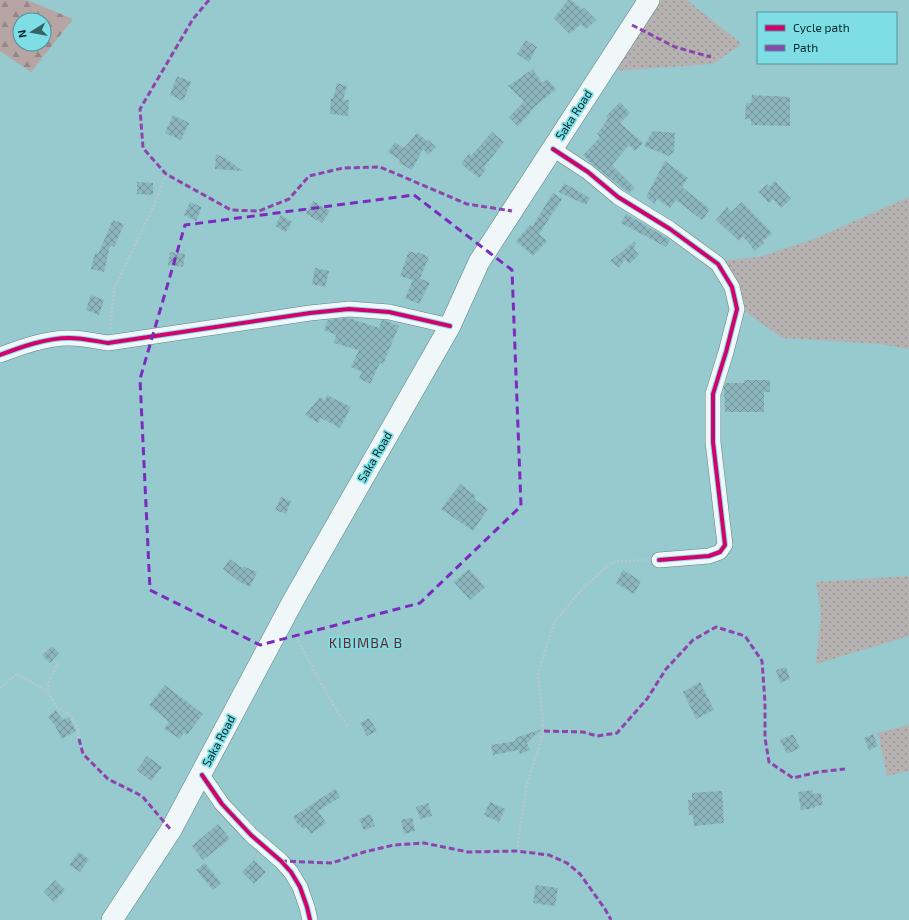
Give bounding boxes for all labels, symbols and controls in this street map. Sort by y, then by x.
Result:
north arrow [12,12,52,52]
legend [757,12,897,64]
text: Cycle path [793,20,850,34]
text: N [15,29,29,39]
text: Path [793,40,818,54]
street label: Saka Road [552,87,594,142]
street label: Saka Road [354,429,394,484]
district label: KIBIMBA B [329,634,403,651]
street label: Saka Road [199,712,238,769]

